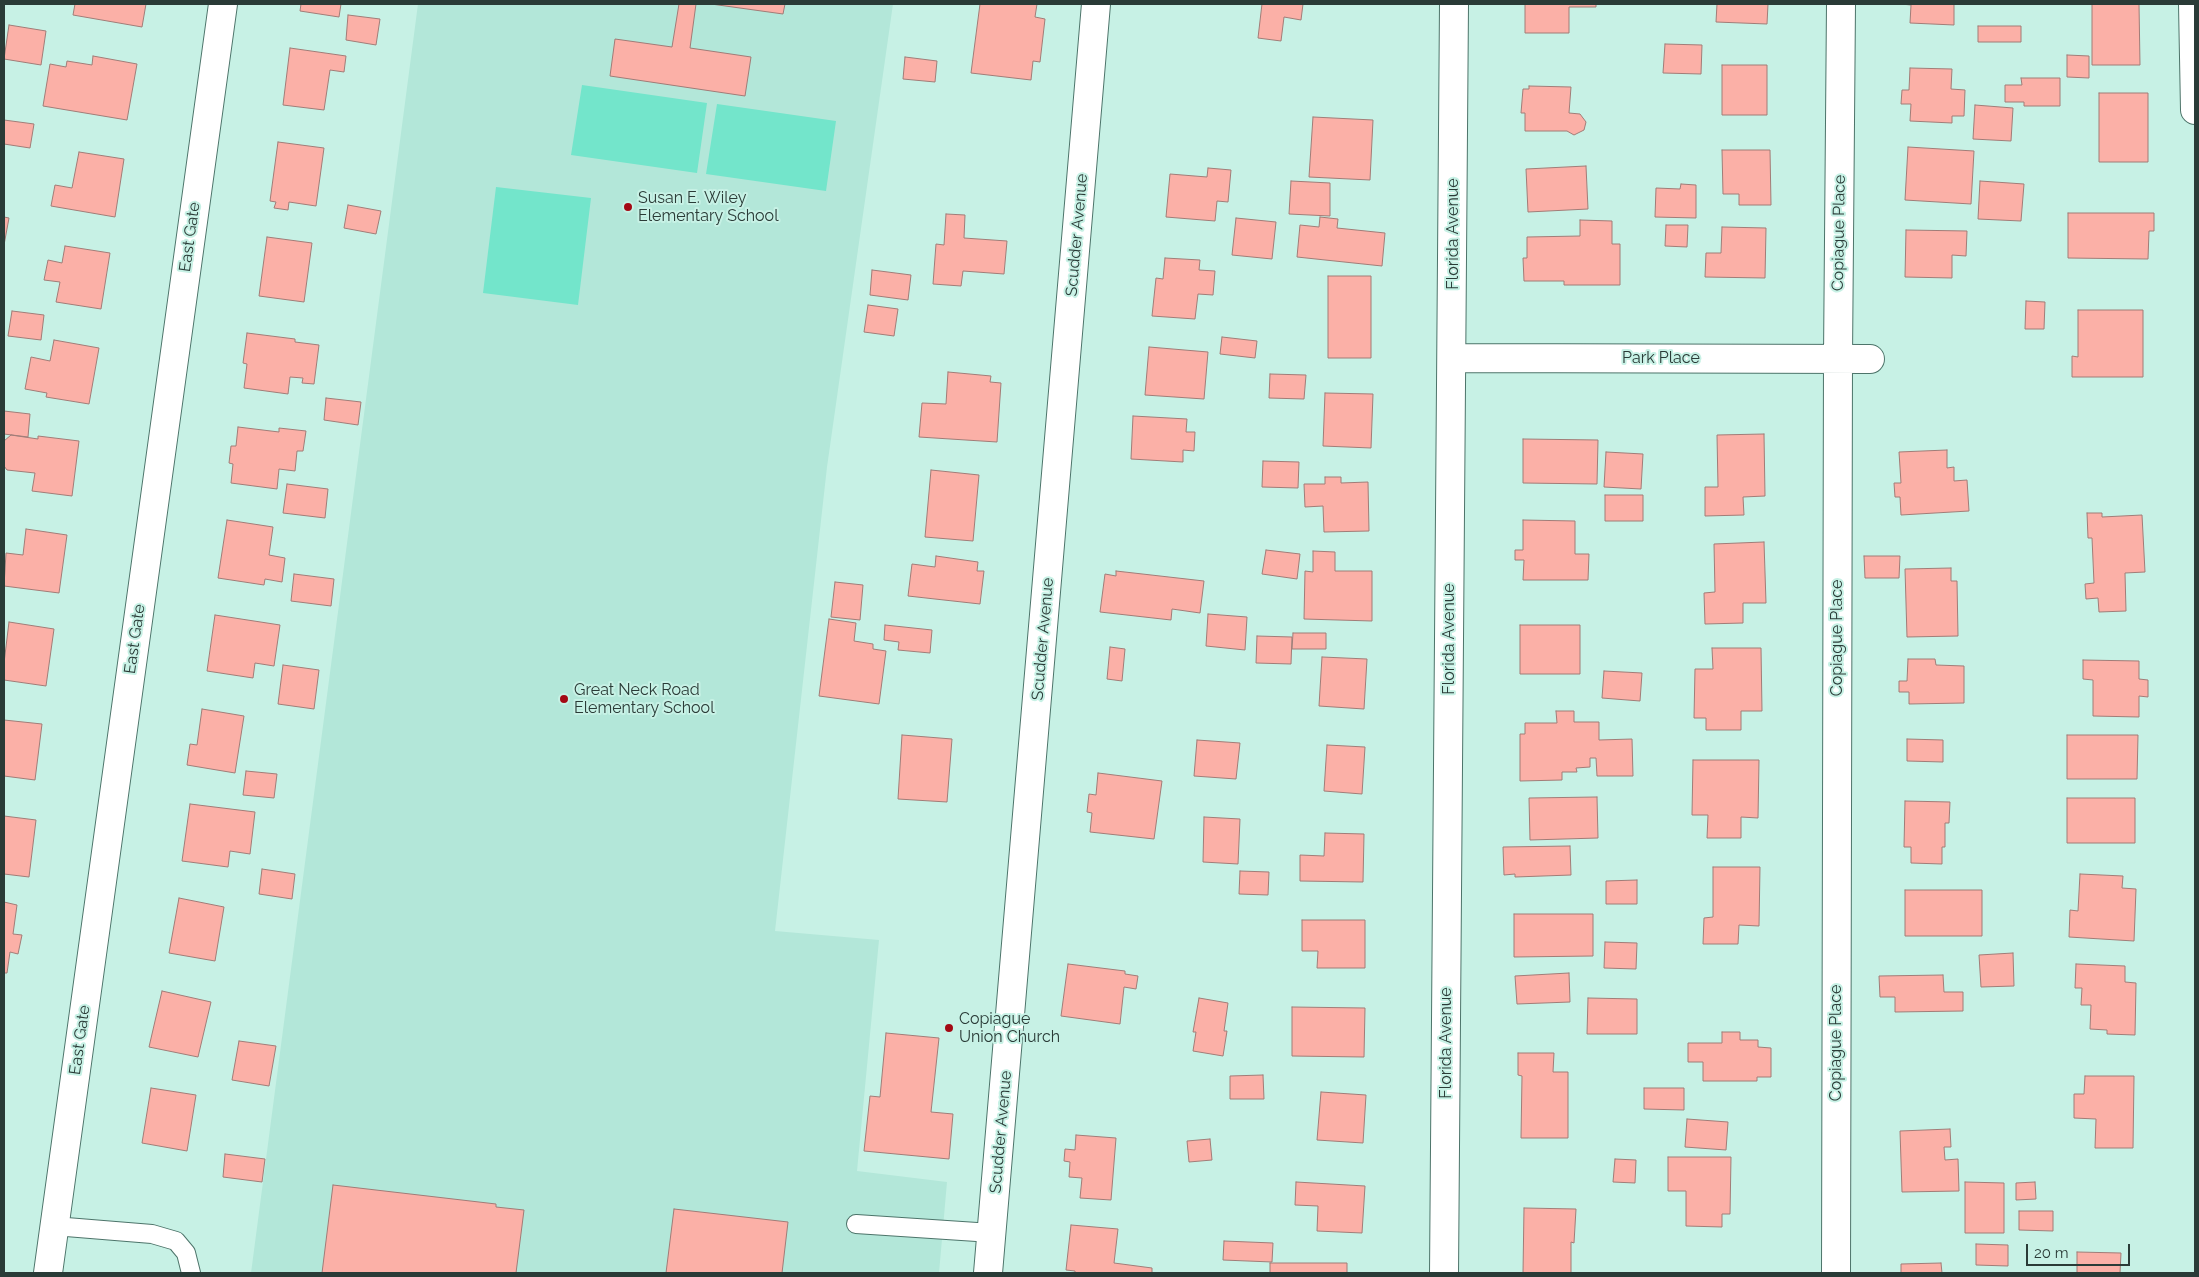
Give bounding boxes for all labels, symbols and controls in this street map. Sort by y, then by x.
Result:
street label: Scudder Avenue [1062,173,1092,297]
street label: Copiague Place [1828,175,1850,291]
street label: Florida Avenue [1443,178,1463,290]
place label: Susan E. Wiley Elementary School [638,188,778,226]
street label: East Gate [176,201,204,273]
marker: Susan E. Wiley Elementary School [622,201,634,213]
street label: Park Place [1622,348,1700,368]
street label: Scudder Avenue [1028,577,1058,701]
street label: Copiague Place [1827,580,1847,696]
street label: Florida Avenue [1439,583,1459,695]
street label: East Gate [121,603,149,675]
place label: Great Neck Road Elementary School [574,680,714,718]
marker: Great Neck Road Elementary School [558,693,570,705]
street label: Copiague Place [1826,985,1846,1101]
street label: Florida Avenue [1436,987,1456,1099]
street label: East Gate [66,1004,94,1076]
place label: Copiague Union Church [959,1009,1060,1047]
marker: Copiague Union Church [943,1022,955,1034]
street label: Scudder Avenue [986,1070,1016,1194]
scale bar [2029,1234,2133,1266]
text: 20 m [2034,1244,2069,1262]

